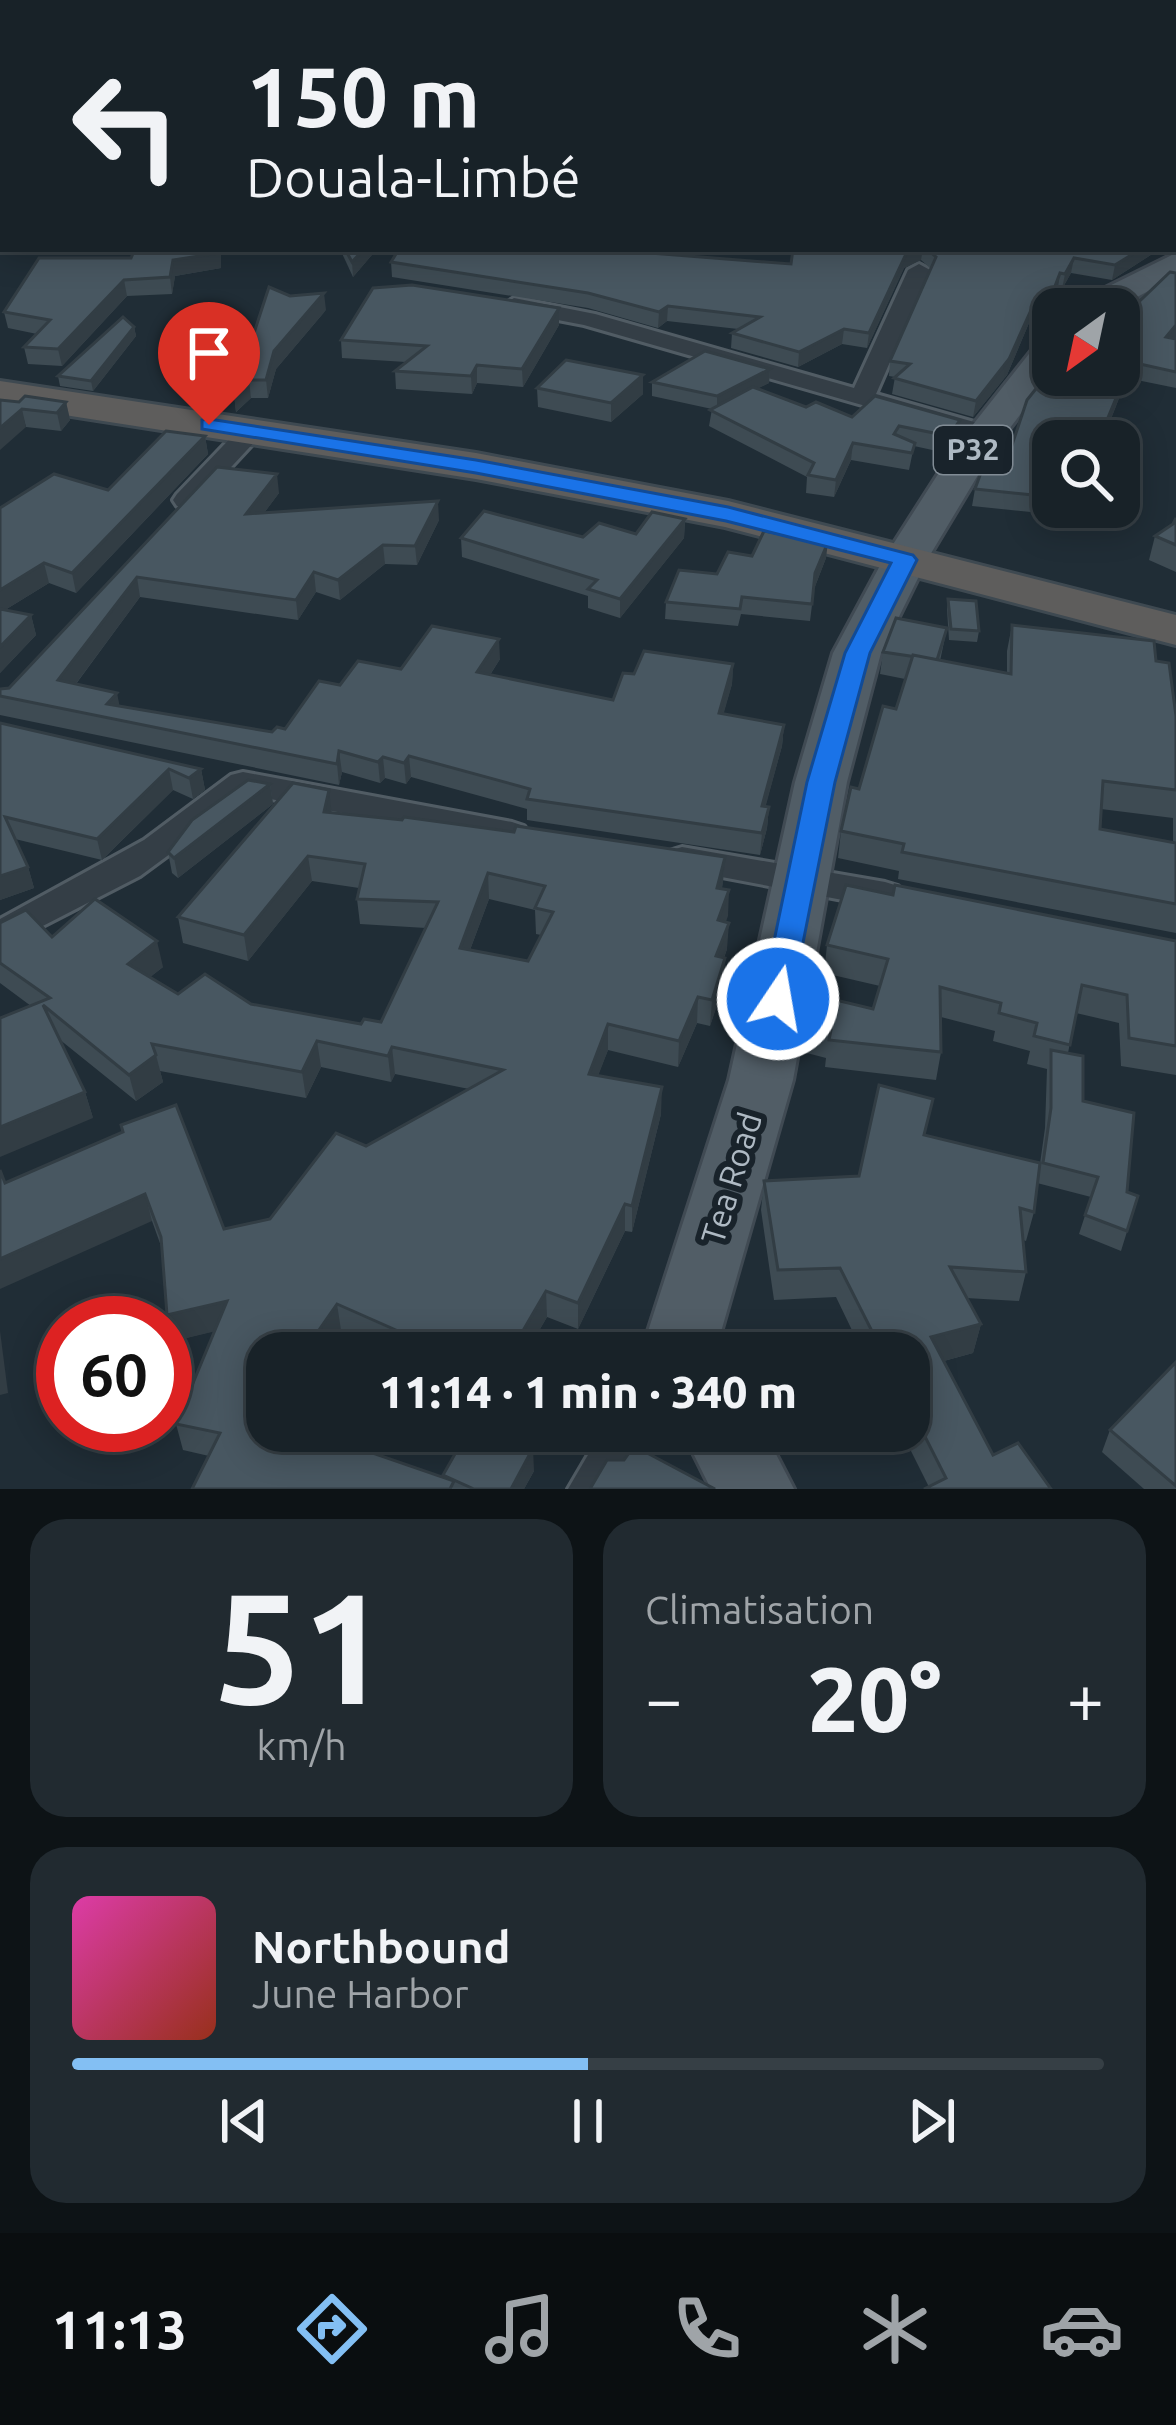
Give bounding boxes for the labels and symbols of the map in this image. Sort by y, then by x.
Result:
north arrow [1032,288,1140,396]
pin [158,302,260,425]
road number: P32 [934,426,1012,474]
position arrow [715,936,841,1062]
street label: Tea Road [693,1108,768,1248]
speed limit sign: 60 [36,1296,192,1452]

